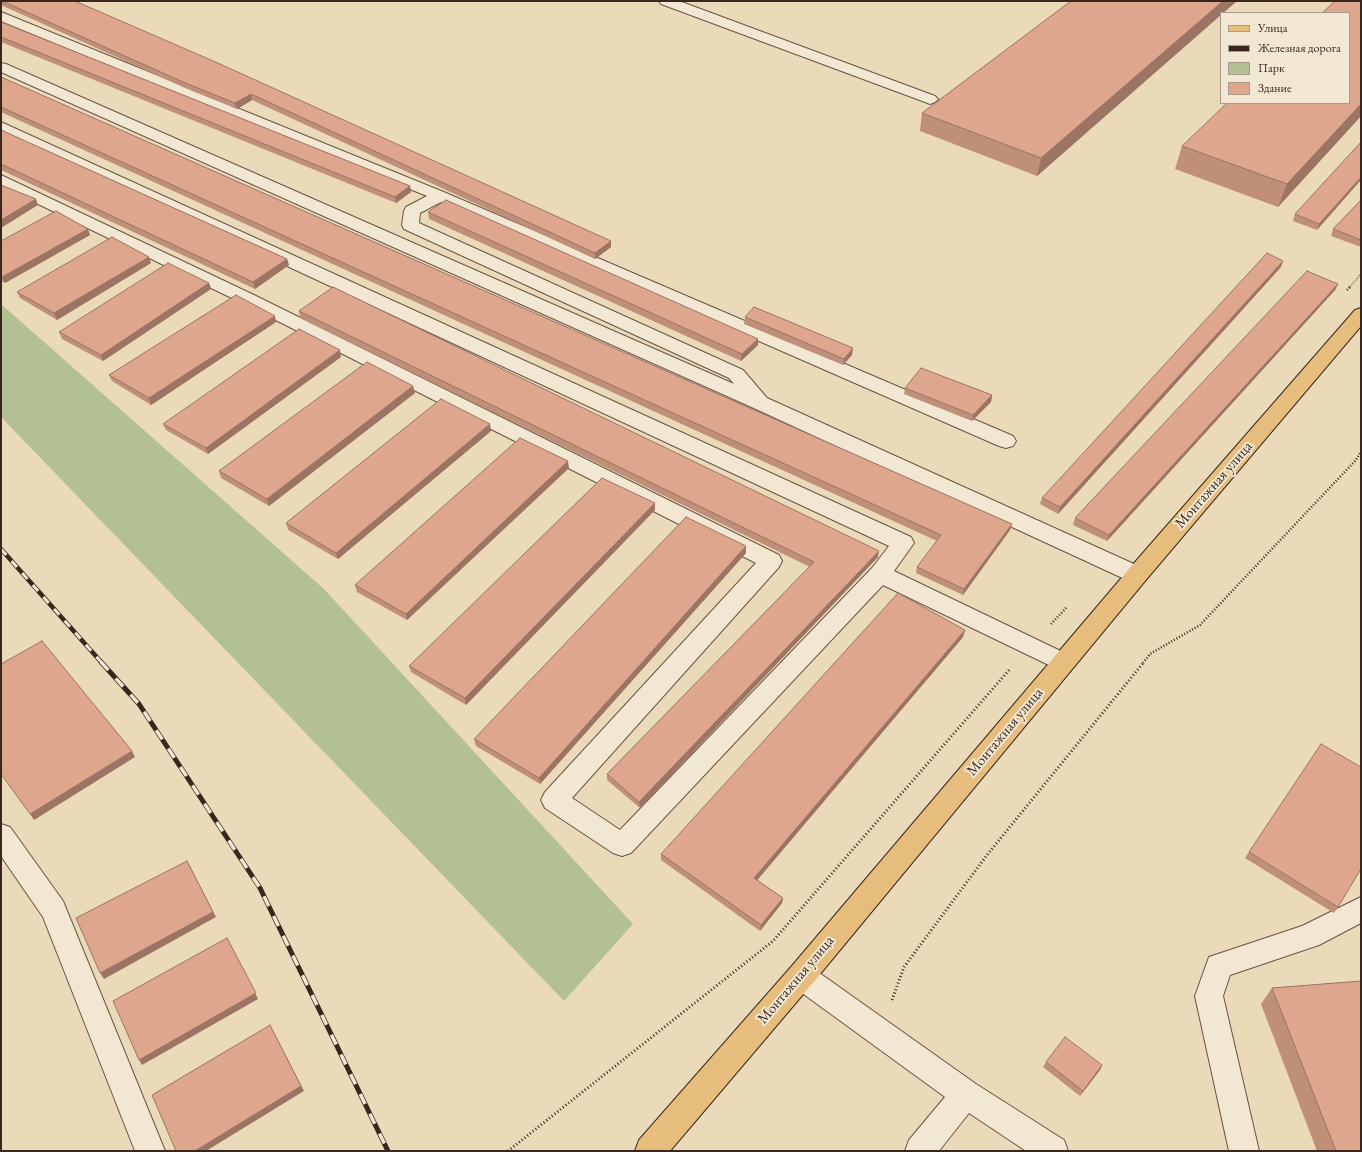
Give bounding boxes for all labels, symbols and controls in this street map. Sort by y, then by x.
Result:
legend [1220,12,1350,104]
text: Улица [1258,20,1288,36]
text: Железная дорога [1258,40,1341,56]
text: Парк [1258,60,1285,76]
text: Здание [1258,80,1292,96]
street label: Монтажная улица [1171,438,1257,532]
street label: Монтажная улица [963,684,1047,780]
street label: Монтажная улица [754,932,838,1028]

